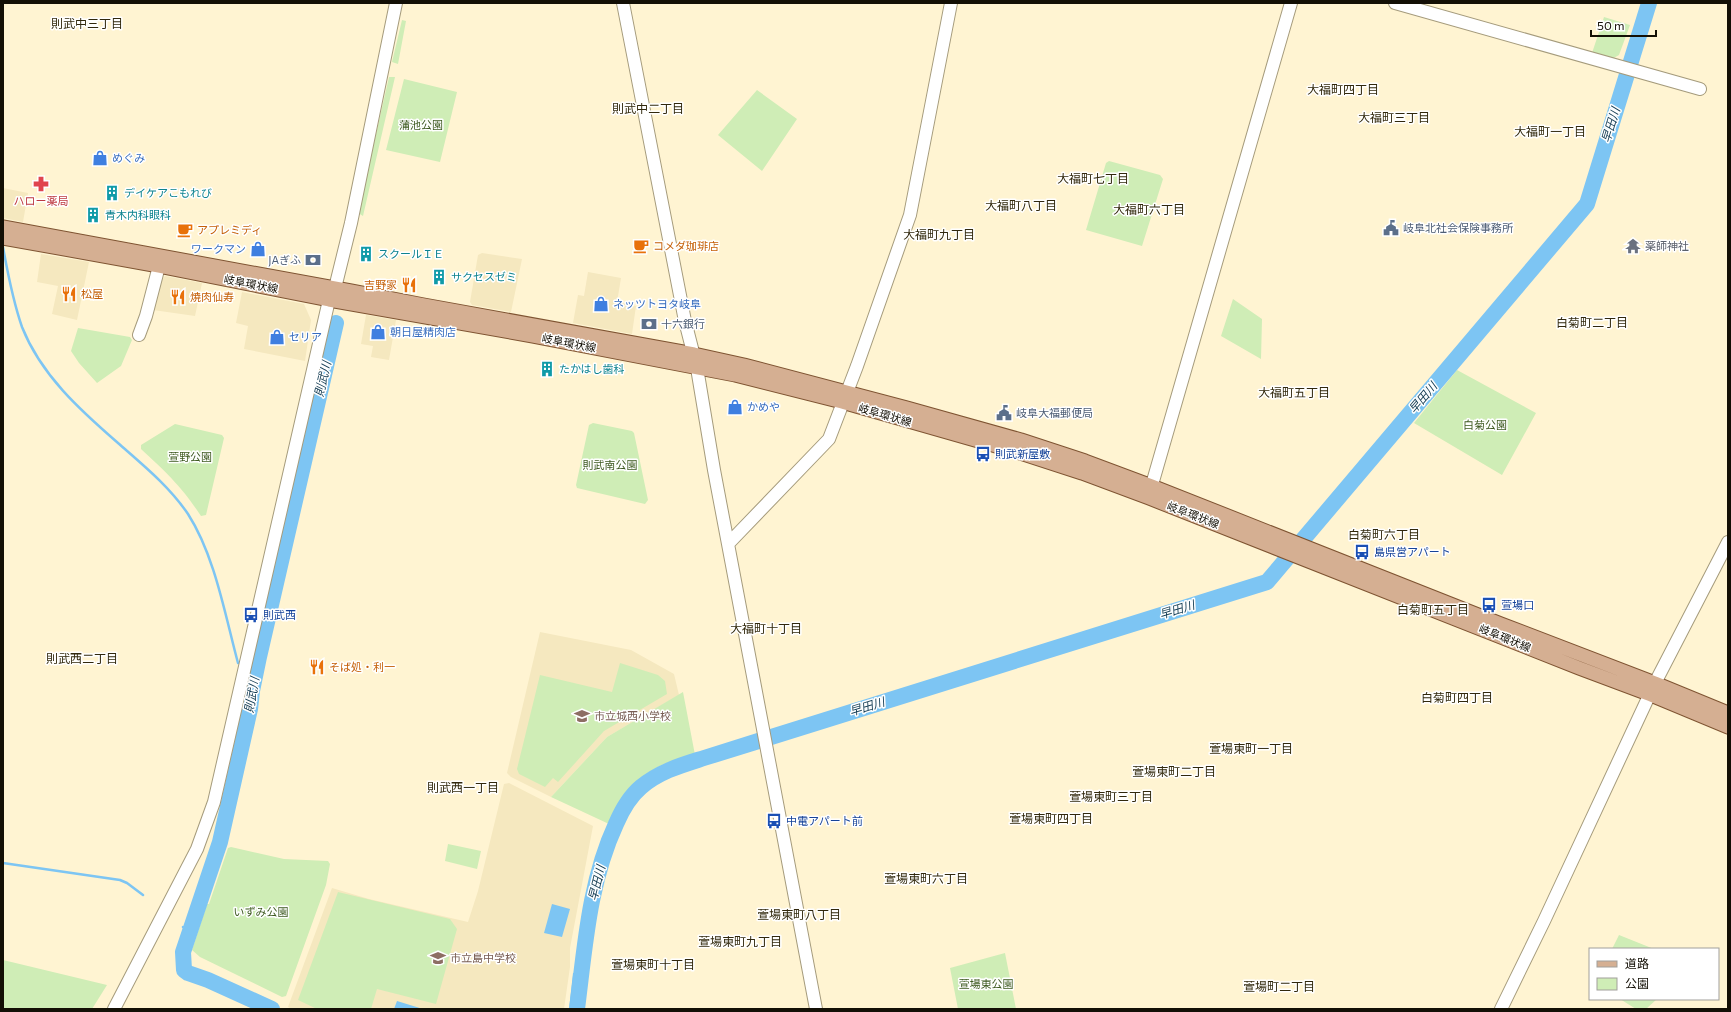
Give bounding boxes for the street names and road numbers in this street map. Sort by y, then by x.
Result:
street label: 岐阜環状線 [223,272,279,295]
street label: 岐阜環状線 [541,331,597,354]
street label: 岐阜環状線 [857,401,913,428]
street label: 岐阜環状線 [1165,499,1221,530]
street label: 岐阜環状線 [1477,621,1533,654]

